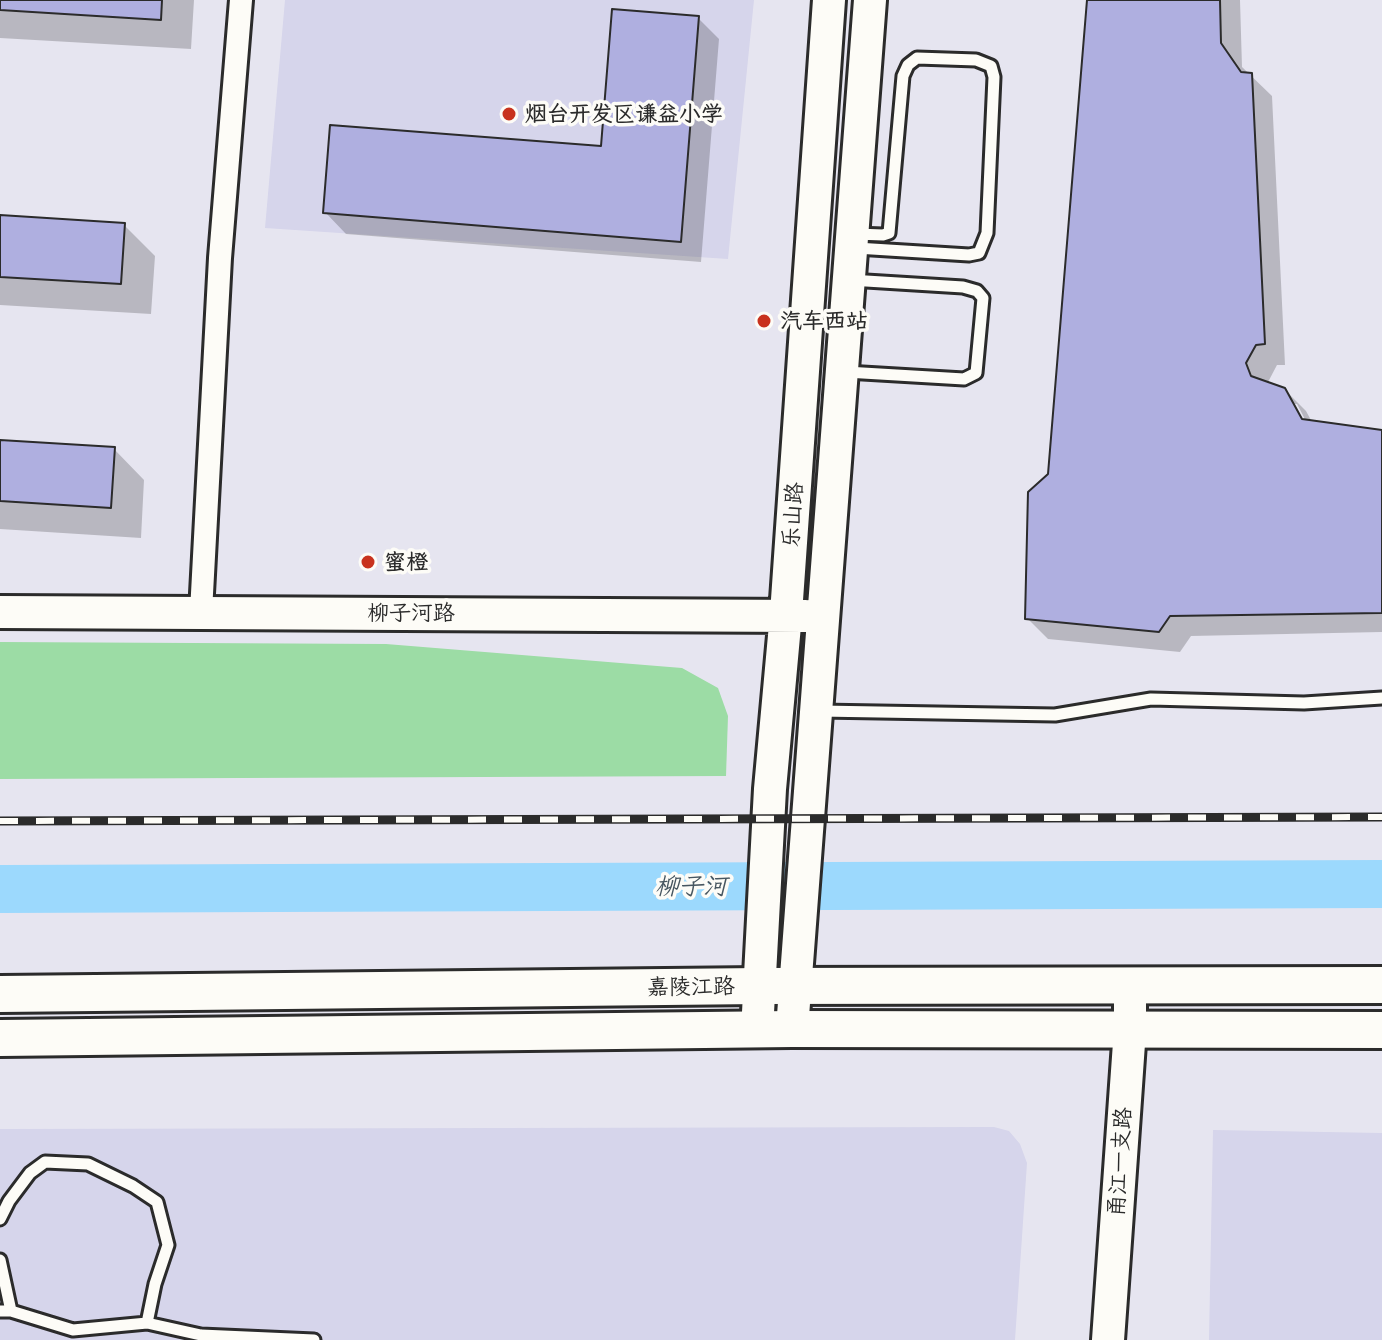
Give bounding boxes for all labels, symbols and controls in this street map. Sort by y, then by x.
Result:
place label: 烟台开发区谦益小学 [525,101,723,127]
marker: 烟台开发区谦益小学 [500,105,518,123]
place label: 汽车西站 [780,308,868,334]
marker: 汽车西站 [755,312,773,330]
street label: 乐山路 [778,481,808,549]
place label: 蜜橙 [384,549,428,575]
marker: 蜜橙 [359,553,377,571]
street label: 柳子河路 [367,600,455,626]
water label: 柳子河 [655,873,727,901]
street label: 嘉陵江路 [647,973,735,1001]
street label: 甬江一支路 [1103,1106,1137,1218]

